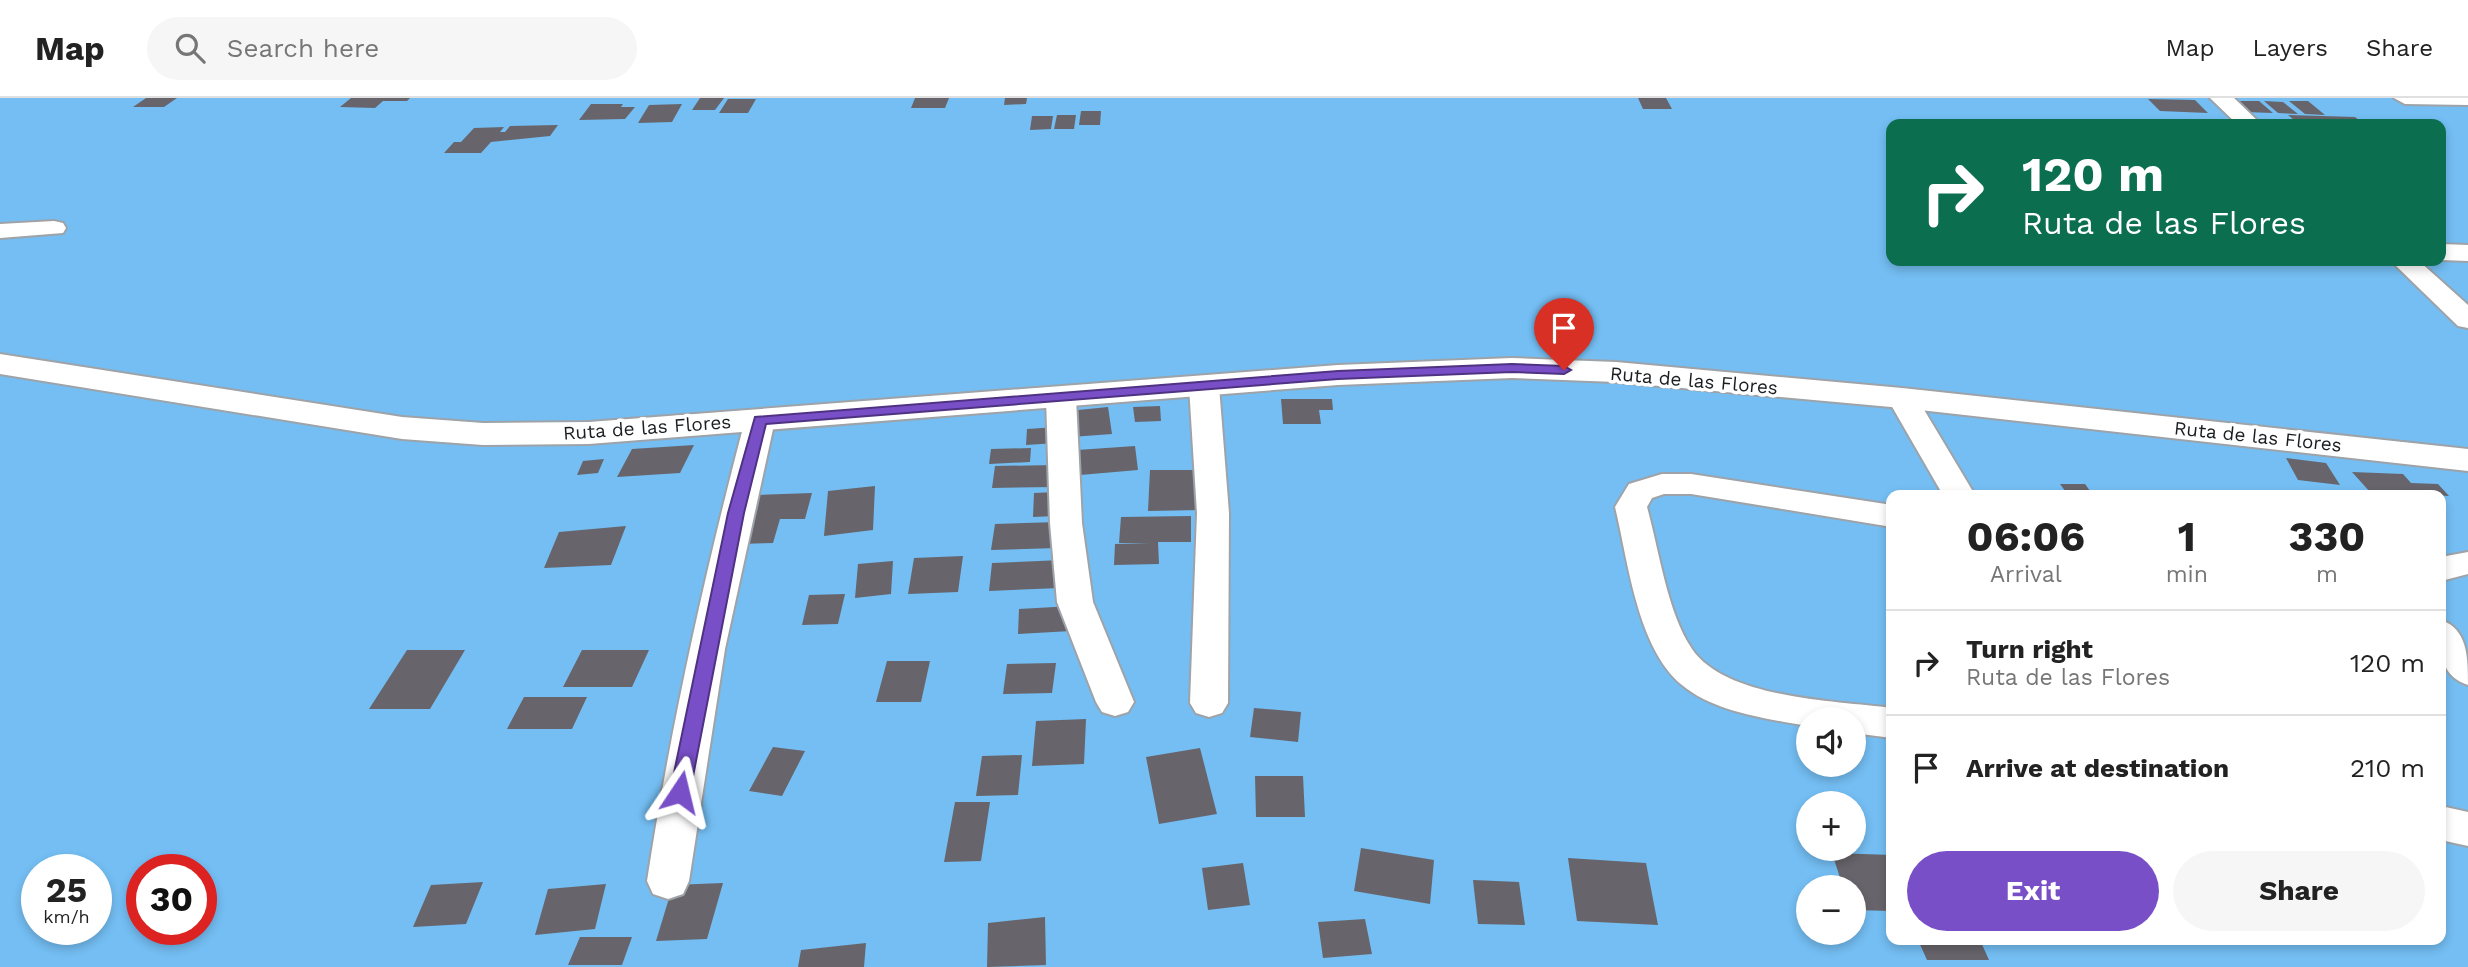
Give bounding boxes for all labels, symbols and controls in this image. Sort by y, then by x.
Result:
search box [147,17,637,80]
text: Map [35,29,105,68]
icon: search [171,29,209,67]
text: Search here [227,33,379,63]
text: Map [2166,34,2214,62]
text: Layers [2252,34,2328,62]
text: Share [2366,34,2433,62]
text: 120 m [2022,145,2164,203]
icon: right [1907,147,1998,238]
text: Ruta de las Flores [2022,204,2306,242]
pin [1534,298,1594,370]
icon: arrive [1545,309,1583,347]
street label: Ruta de las Flores [1609,362,1779,399]
street label: Ruta de las Flores [562,410,732,445]
street label: Ruta de las Flores [2173,416,2343,457]
text: 06:06 [1967,512,2085,561]
text: 1 [2178,512,2196,561]
text: 330 [2289,512,2365,561]
text: Arrival [1990,561,2062,588]
text: min [2166,561,2208,588]
text: m [2316,561,2338,588]
text: Turn right [1966,634,2093,664]
icon: right [1907,644,1945,682]
text: 120 m [2350,648,2425,678]
text: Ruta de las Flores [1966,664,2170,691]
map controls [1796,707,1866,945]
button: sound [1796,707,1866,777]
icon: arrive [1907,749,1945,787]
text: Arrive at destination [1966,753,2229,783]
text: 210 m [2350,753,2425,783]
position arrow [643,755,717,829]
button: + [1796,791,1866,861]
button: Exit [1907,851,2159,931]
button: Share [2173,851,2425,931]
speed limit sign: 30 [126,854,217,945]
text: 25 [46,869,87,911]
button: − [1796,875,1866,945]
text: km/h [43,906,90,927]

